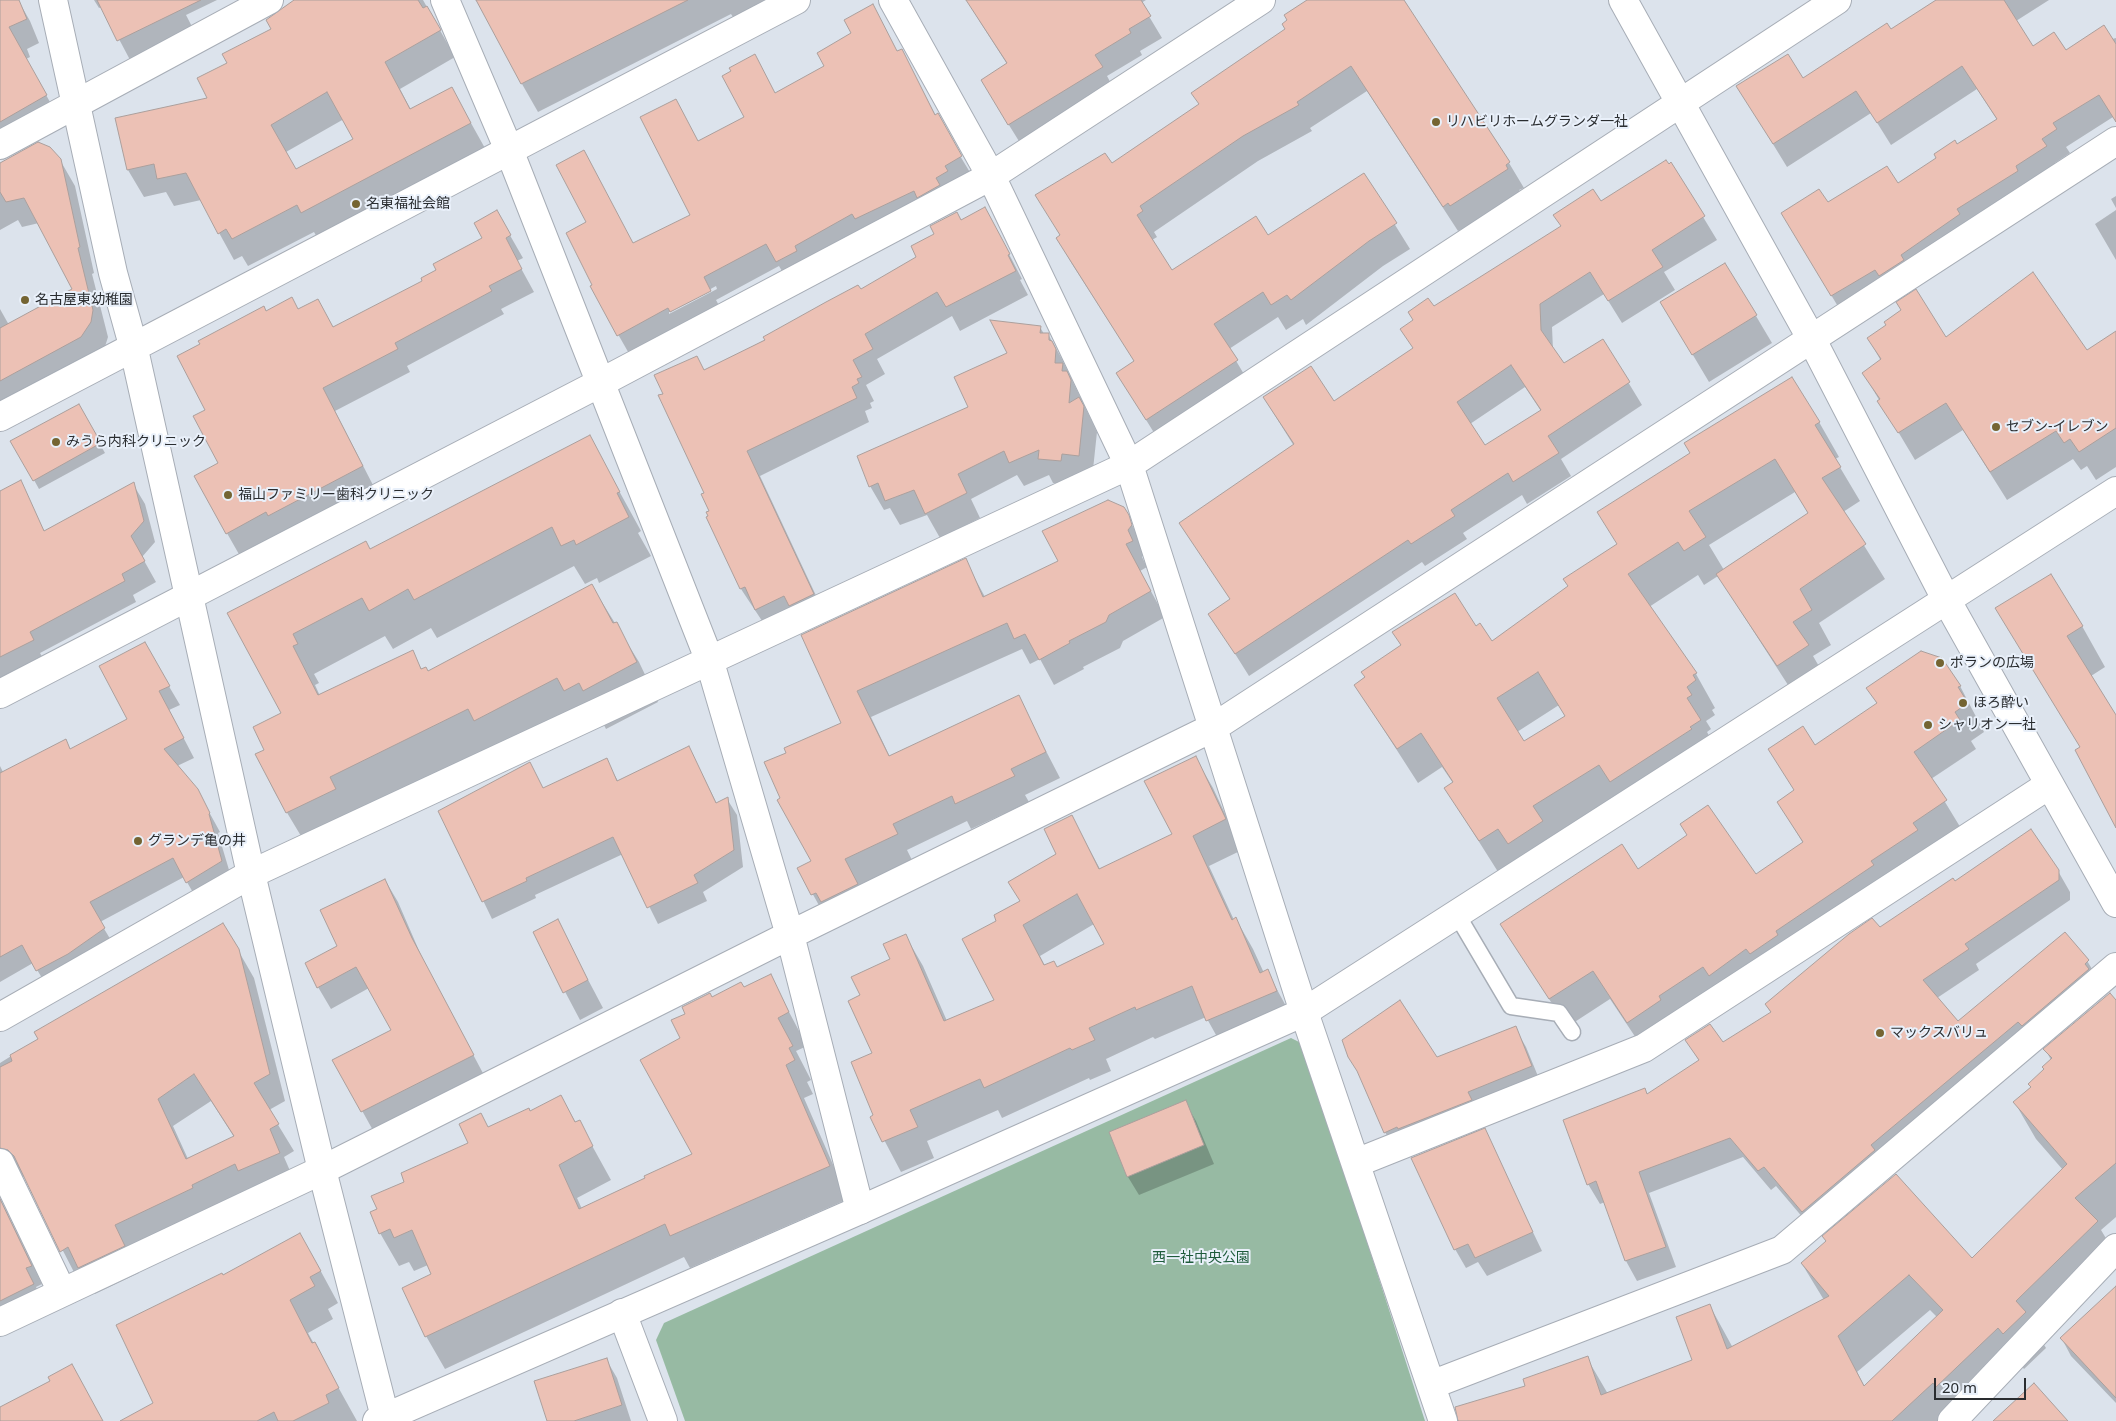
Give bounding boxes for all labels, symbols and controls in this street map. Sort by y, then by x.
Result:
place label: リハビリホームグランダ一社 [1446,114,1628,130]
marker: リハビリホームグランダ一社 [1430,116,1442,128]
place label: 名東福祉会館 [366,196,450,212]
marker: 名東福祉会館 [350,198,362,210]
place label: 名古屋東幼稚園 [35,292,133,308]
marker: 名古屋東幼稚園 [19,294,31,306]
place label: セブン-イレブン [2006,419,2109,435]
marker: セブン-イレブン [1990,421,2002,433]
place label: みうら内科クリニック [66,434,206,450]
marker: みうら内科クリニック [50,436,62,448]
place label: 福山ファミリー歯科クリニック [238,487,434,503]
marker: 福山ファミリー歯科クリニック [222,489,234,501]
place label: ポランの広場 [1950,655,2034,671]
marker: ポランの広場 [1934,657,1946,669]
place label: ほろ酔い [1973,695,2029,711]
marker: ほろ酔い [1957,697,1969,709]
place label: シャリオン一社 [1938,717,2036,733]
marker: シャリオン一社 [1922,719,1934,731]
place label: グランデ亀の井 [148,833,246,849]
marker: グランデ亀の井 [132,835,144,847]
place label: マックスバリュ [1890,1025,1988,1041]
marker: マックスバリュ [1874,1027,1886,1039]
park label: 西一社中央公園 [1152,1250,1250,1266]
scale bar [1936,1368,2028,1400]
text: 20 m [1942,1377,1977,1397]

